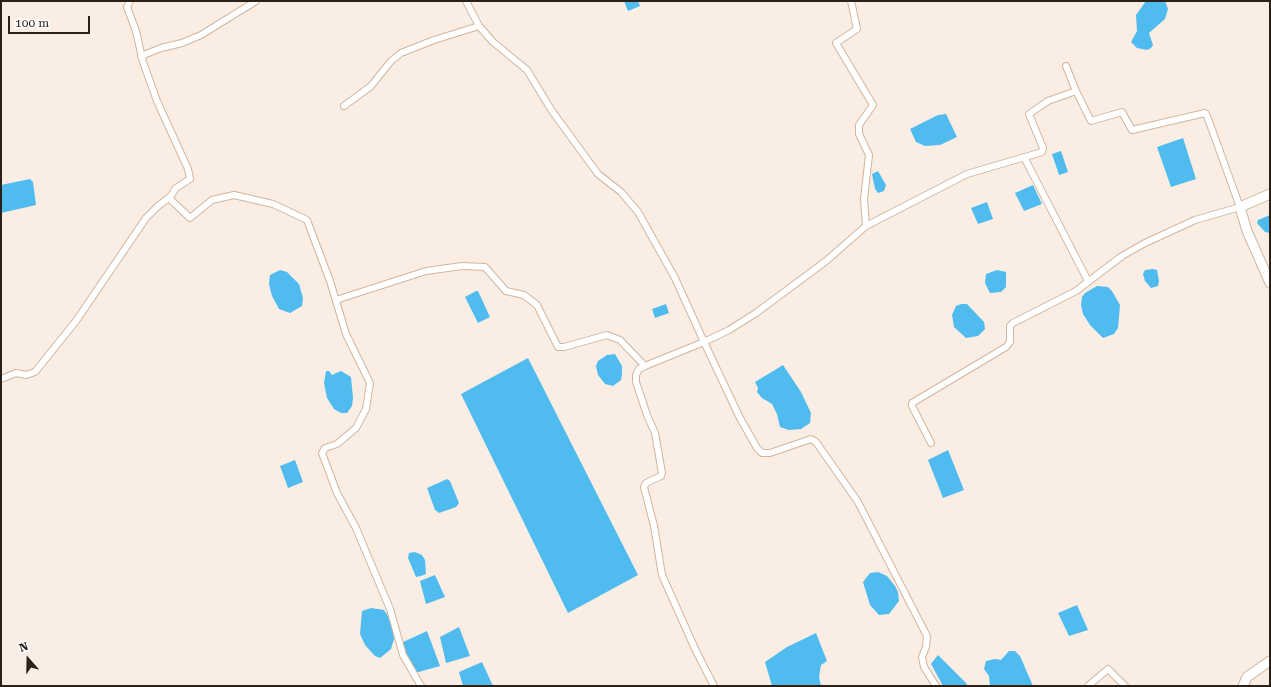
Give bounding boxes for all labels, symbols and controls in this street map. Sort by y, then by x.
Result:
scale bar [10,8,92,34]
text: 100 m [15,16,49,30]
north arrow [8,639,48,679]
text: N [18,640,30,655]

